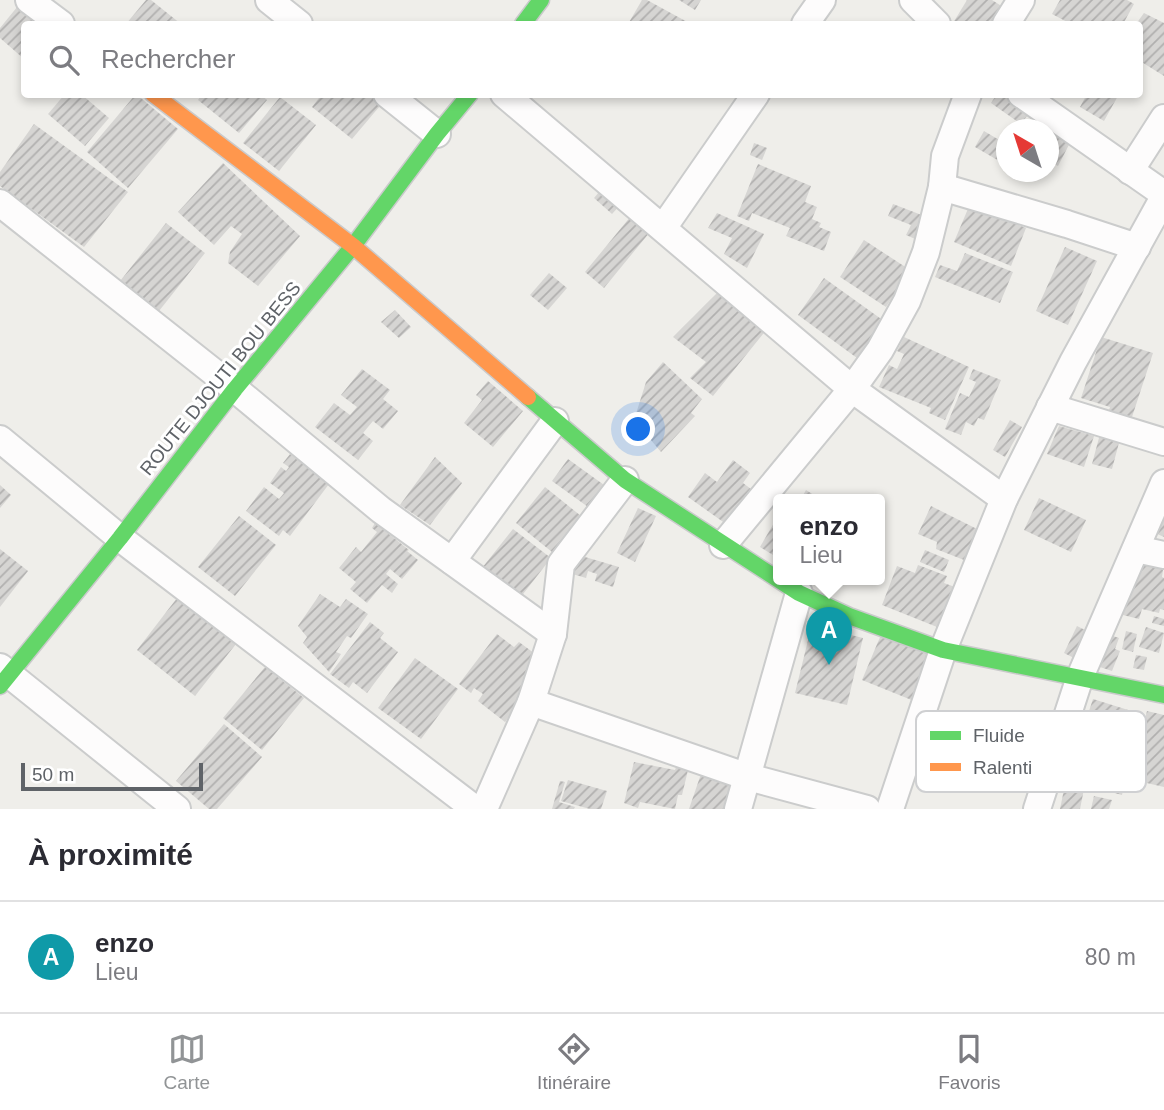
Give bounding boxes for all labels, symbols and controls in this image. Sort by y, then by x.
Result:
search box [21,21,1143,98]
icon: search [45,41,83,79]
text: Rechercher [101,44,235,74]
north arrow [996,119,1059,182]
street label: ROUTE DJOUTI BOU BESS [136,277,305,479]
your location [621,412,655,446]
popup [773,494,885,585]
text: enzo [799,511,859,541]
text: Lieu [799,542,843,568]
pin: A [806,607,852,665]
legend [916,711,1146,792]
text: Fluide [973,725,1025,746]
text: Ralenti [973,757,1032,778]
scale bar [21,760,203,792]
text: 50 m [32,764,74,785]
text: À proximité [28,838,193,871]
text: enzo [95,928,154,958]
text: A [43,944,59,970]
text: 80 m [1085,944,1136,970]
text: Lieu [95,959,138,985]
tab: Carte [164,1030,210,1094]
tab: Itinéraire [537,1030,611,1094]
tab: Favoris [938,1030,1000,1094]

